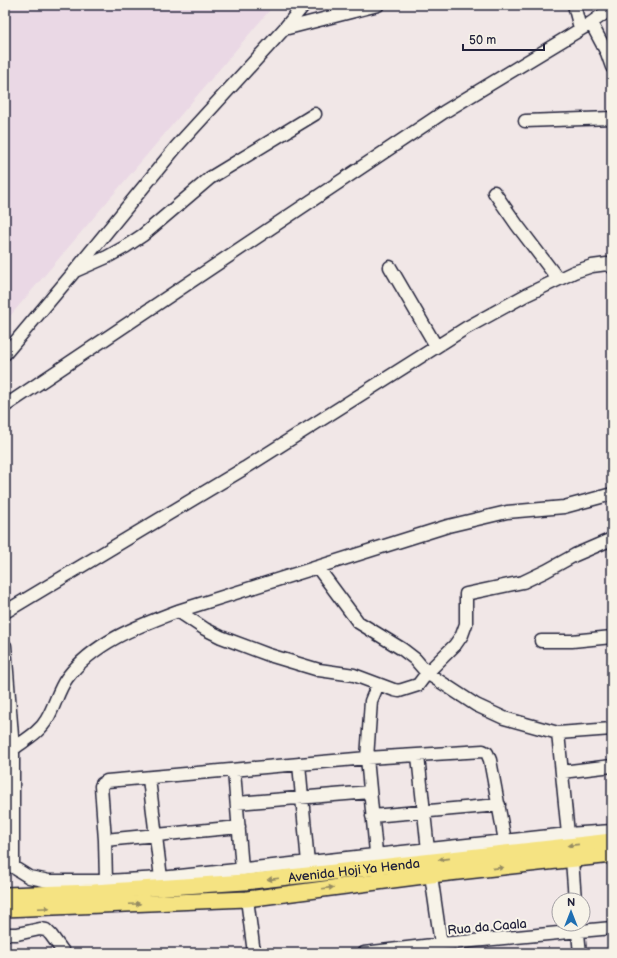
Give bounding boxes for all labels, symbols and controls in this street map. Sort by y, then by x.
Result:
scale bar [463,26,544,52]
text: 50 m [469,33,496,48]
one-way arrow [567,842,579,848]
street label: Avenida Hoji Ya Henda [287,856,421,886]
one-way arrow [438,856,450,863]
one-way arrow [492,864,504,871]
one-way arrow [267,876,279,882]
one-way arrow [322,885,334,891]
north arrow [551,892,591,932]
text: N [567,896,575,909]
one-way arrow [129,900,141,907]
one-way arrow [38,904,50,911]
street label: Rua da Caala [447,916,528,938]

